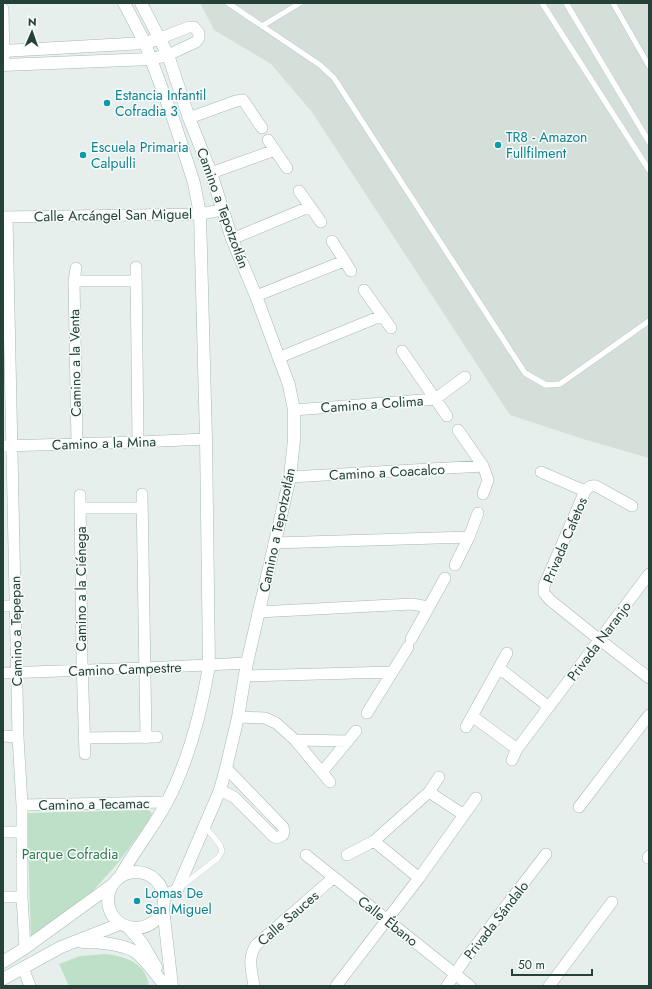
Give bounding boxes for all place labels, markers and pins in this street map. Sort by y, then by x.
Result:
place label: Estancia Infantil Cofradia 3 [115,85,206,121]
marker: Estancia Infantil Cofradia 3 [102,98,112,108]
place label: TR8 - Amazon Fullfilment [506,127,587,163]
place label: Escuela Primaria Calpulli [91,137,188,173]
marker: TR8 - Amazon Fullfilment [493,140,503,150]
marker: Escuela Primaria Calpulli [78,150,88,160]
place label: Lomas De San Miguel [145,883,212,919]
marker: Lomas De San Miguel [132,896,142,906]

